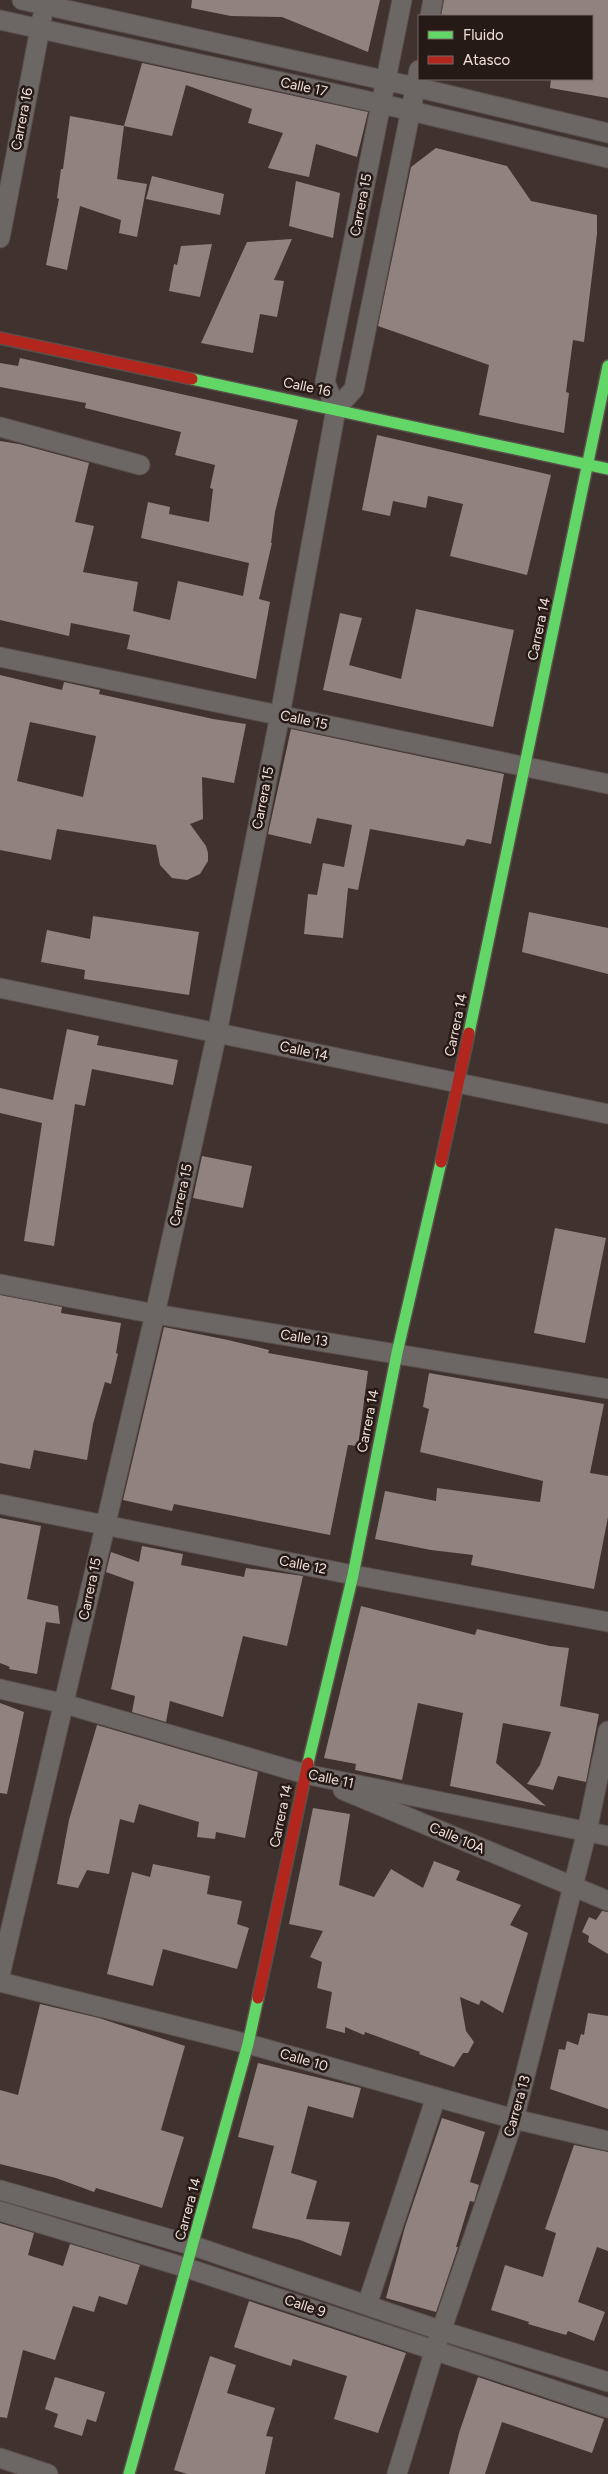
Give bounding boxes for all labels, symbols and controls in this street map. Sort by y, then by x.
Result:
legend [418,15,593,80]
text: Fluido [463,26,504,44]
text: Atasco [463,51,511,69]
street label: Calle 17 [279,74,330,100]
street label: Carrera 16 [8,86,36,152]
street label: Carrera 15 [347,172,375,238]
street label: Calle 16 [282,374,332,400]
street label: Carrera 14 [524,596,554,662]
street label: Calle 15 [279,707,329,733]
street label: Carrera 15 [249,765,277,831]
street label: Carrera 14 [441,992,471,1058]
street label: Calle 14 [278,1038,330,1064]
street label: Carrera 15 [166,1162,196,1228]
street label: Calle 13 [279,1326,329,1350]
street label: Carrera 14 [354,1388,383,1454]
street label: Calle 12 [278,1552,328,1578]
street label: Carrera 15 [75,1556,105,1622]
street label: Calle 11 [307,1766,355,1792]
street label: Carrera 14 [266,1783,296,1849]
street label: Calle 10A [427,1819,488,1858]
street label: Calle 10 [278,2045,330,2075]
street label: Carrera 13 [500,2073,534,2139]
street label: Carrera 14 [171,2176,205,2242]
street label: Calle 9 [282,2291,328,2321]

